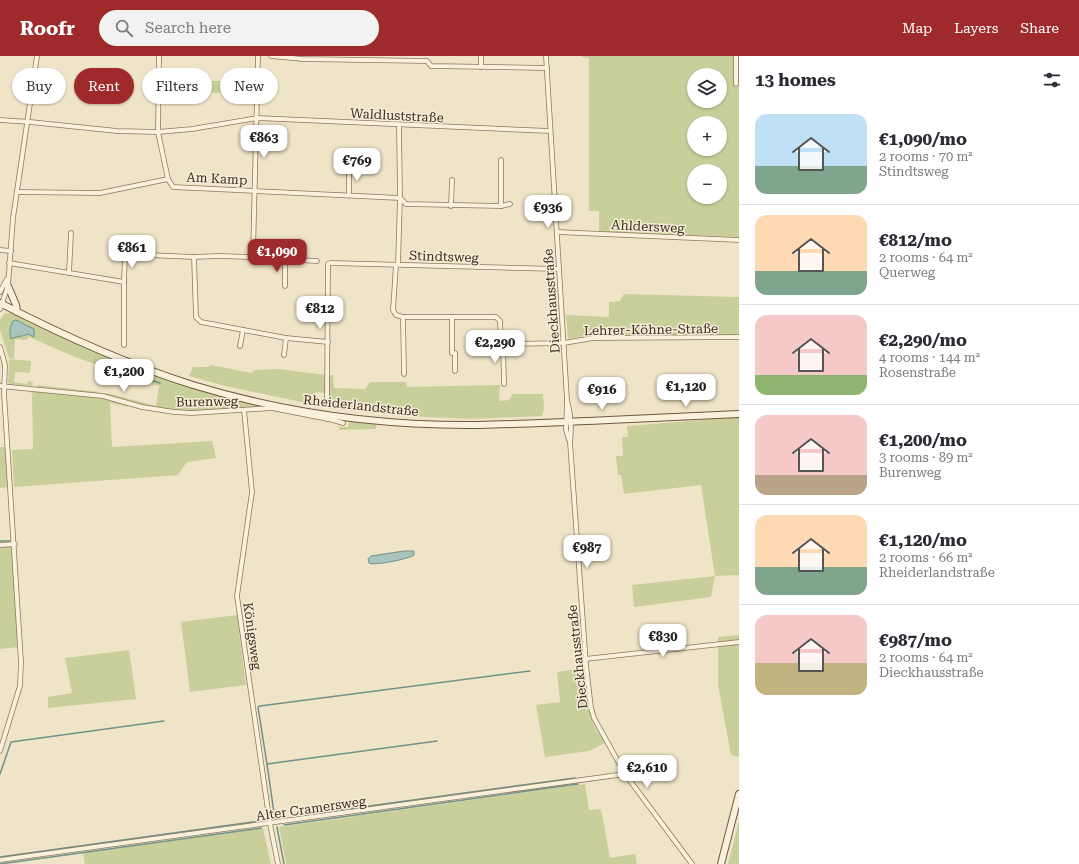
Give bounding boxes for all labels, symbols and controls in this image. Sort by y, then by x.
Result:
search box [99,10,379,46]
text: Roofr [20,17,75,40]
icon: search [113,17,135,39]
text: Search here [145,19,231,37]
text: Map [902,20,932,36]
text: Layers [954,20,998,36]
text: Share [1020,20,1059,36]
chip: Buy [12,68,66,104]
chip: Rent [74,68,134,104]
chip: Filters [142,68,212,104]
chip: New [220,68,278,104]
map controls [687,68,727,204]
button: layers [687,68,727,108]
icon: filters [1041,69,1063,91]
text: 13 homes [755,70,836,90]
street label: Waldluststraße [350,106,444,125]
button: + [687,116,727,156]
pin: €863 [240,125,288,159]
text: €1,090/mo [879,129,967,149]
text: €863 [249,130,279,145]
icon: home [787,130,835,178]
pin: €769 [333,148,381,182]
text: 2 rooms · 70 m² [879,149,973,164]
text: €769 [342,153,372,168]
button: − [687,164,727,204]
text: Stindtsweg [879,164,949,179]
street label: Am Kamp [186,169,248,188]
pin: €936 [524,195,572,229]
text: €936 [533,200,563,215]
street label: Ahldersweg [611,217,686,236]
text: €812/mo [879,230,952,250]
icon: home [787,231,835,279]
pin: €861 [108,235,156,269]
pin: €1,090 [244,239,310,273]
text: €861 [117,240,147,255]
text: €1,090 [257,244,297,259]
street label: Stindtsweg [409,248,480,265]
street label: Dieckhausstraße [540,248,563,354]
text: 2 rooms · 64 m² [879,250,973,265]
text: Querweg [879,265,935,280]
pin: €812 [296,296,344,330]
text: €812 [305,301,335,316]
street label: Lehrer-Köhne-Straße [584,321,718,338]
pin: €2,290 [462,330,528,364]
text: €2,290/mo [879,330,967,350]
icon: home [787,331,835,379]
text: €2,290 [475,335,515,350]
text: 4 rooms · 144 m² [879,350,980,365]
pin: €1,200 [91,359,157,393]
text: €1,200 [104,364,144,379]
text: Rosenstraße [879,365,956,380]
pin: €1,120 [653,374,719,408]
pin: €916 [578,377,626,411]
text: €1,120 [666,379,706,394]
text: €916 [587,382,617,397]
street label: Rheiderlandstraße [303,392,419,419]
street label: Burenweg [176,393,239,410]
text: €1,200/mo [879,430,967,450]
icon: home [787,431,835,479]
text: 3 rooms · 89 m² [879,450,973,465]
text: Burenweg [879,465,941,480]
text: €1,120/mo [879,530,967,550]
icon: home [787,531,835,579]
pin: €987 [563,535,611,569]
text: €987 [572,540,602,555]
text: 2 rooms · 66 m² [879,550,973,565]
text: Rheiderlandstraße [879,565,995,580]
street label: Königsweg [240,601,265,671]
street label: Dieckhausstraße [565,604,590,710]
pin: €830 [639,624,687,658]
text: €830 [648,629,678,644]
text: €987/mo [879,630,952,650]
icon: home [787,631,835,679]
text: 2 rooms · 64 m² [879,650,973,665]
text: Dieckhausstraße [879,665,984,680]
pin: €2,610 [614,755,680,789]
text: €2,610 [627,760,667,775]
street label: Alter Cramersweg [255,793,368,824]

